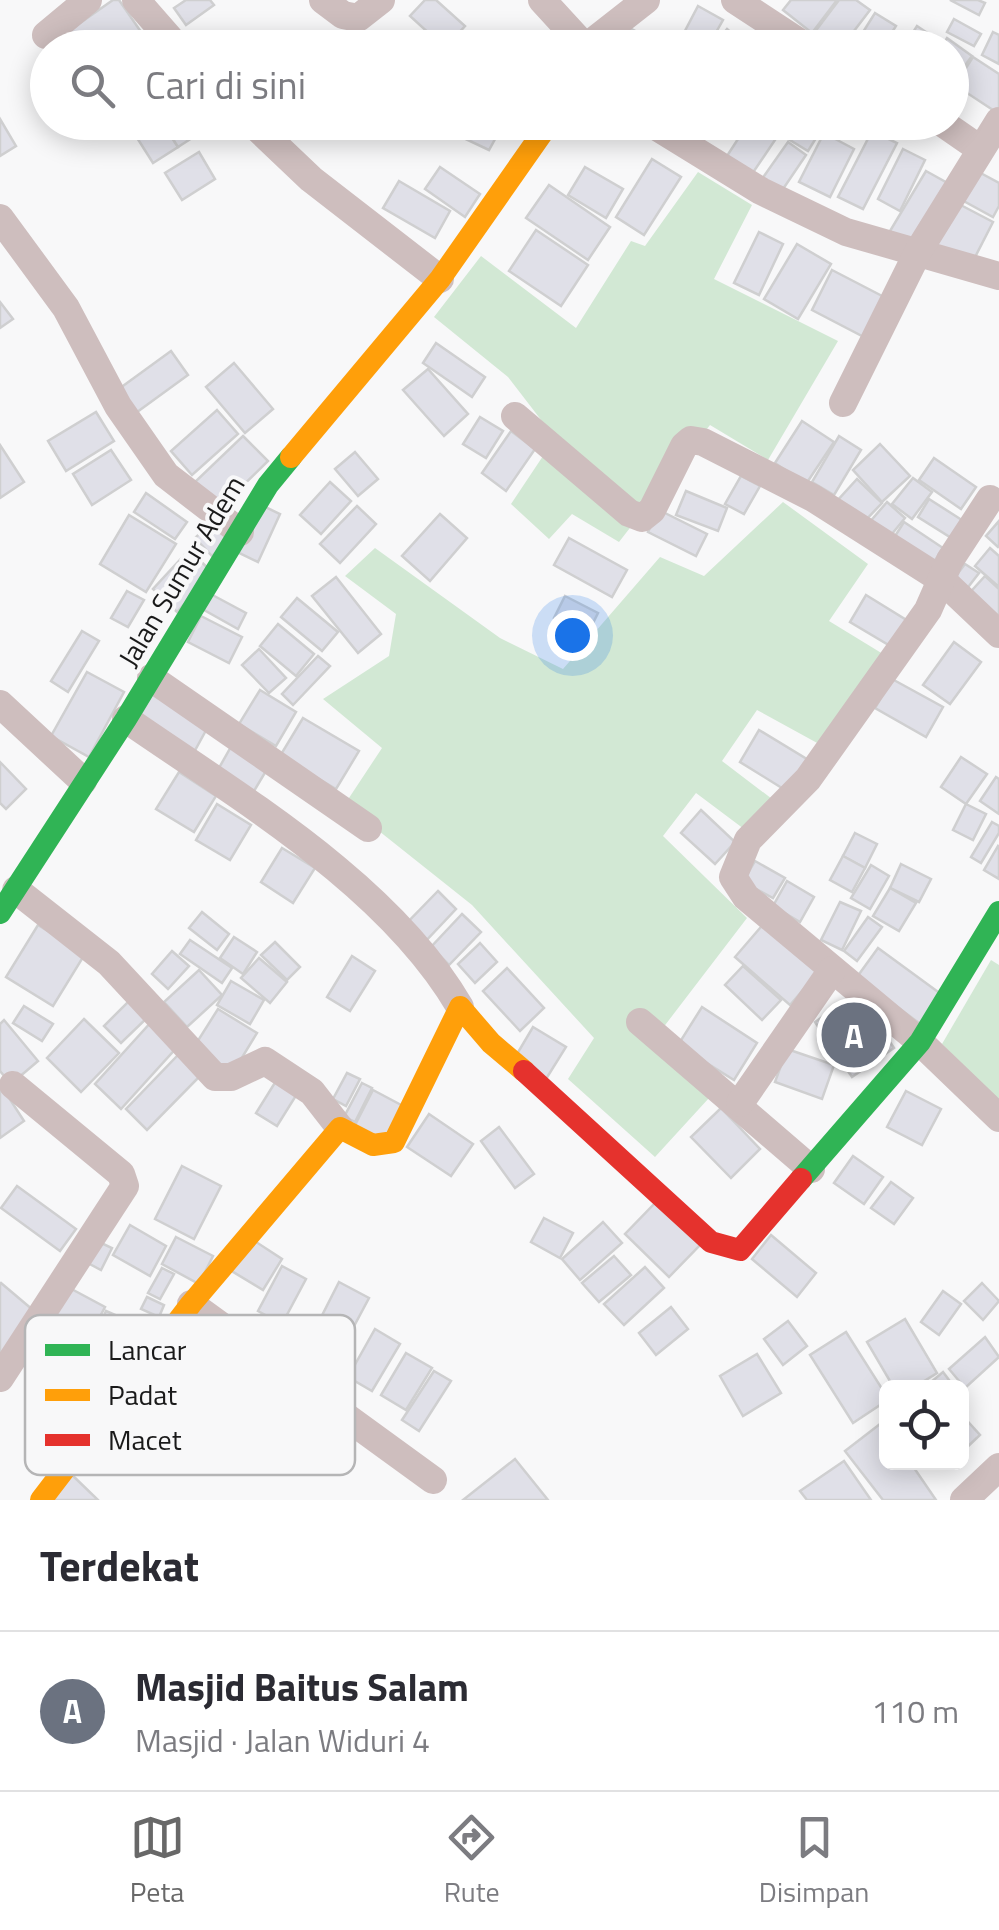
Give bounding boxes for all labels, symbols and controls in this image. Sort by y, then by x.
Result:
search box [30,30,969,140]
text: Cari di sini [145,56,306,114]
icon: search [65,58,120,113]
street label: Jalan Sumur Adem [107,467,255,675]
your location [547,610,598,661]
pin: A [822,998,886,1072]
legend [25,1315,355,1475]
text: Lancar [108,1328,187,1371]
text: Padat [108,1373,177,1416]
map controls [879,1380,969,1470]
button: locate [879,1380,969,1470]
text: Macet [108,1418,182,1461]
text: Terdekat [40,1533,199,1597]
text: Masjid Baitus Salam [135,1658,469,1716]
text: A [63,1687,82,1735]
text: 110 m [871,1687,959,1735]
text: Masjid · Jalan Widuri 4 [135,1716,430,1764]
tab: Peta [130,1810,185,1913]
tab: Rute [444,1810,500,1913]
tab: Disimpan [759,1810,869,1913]

